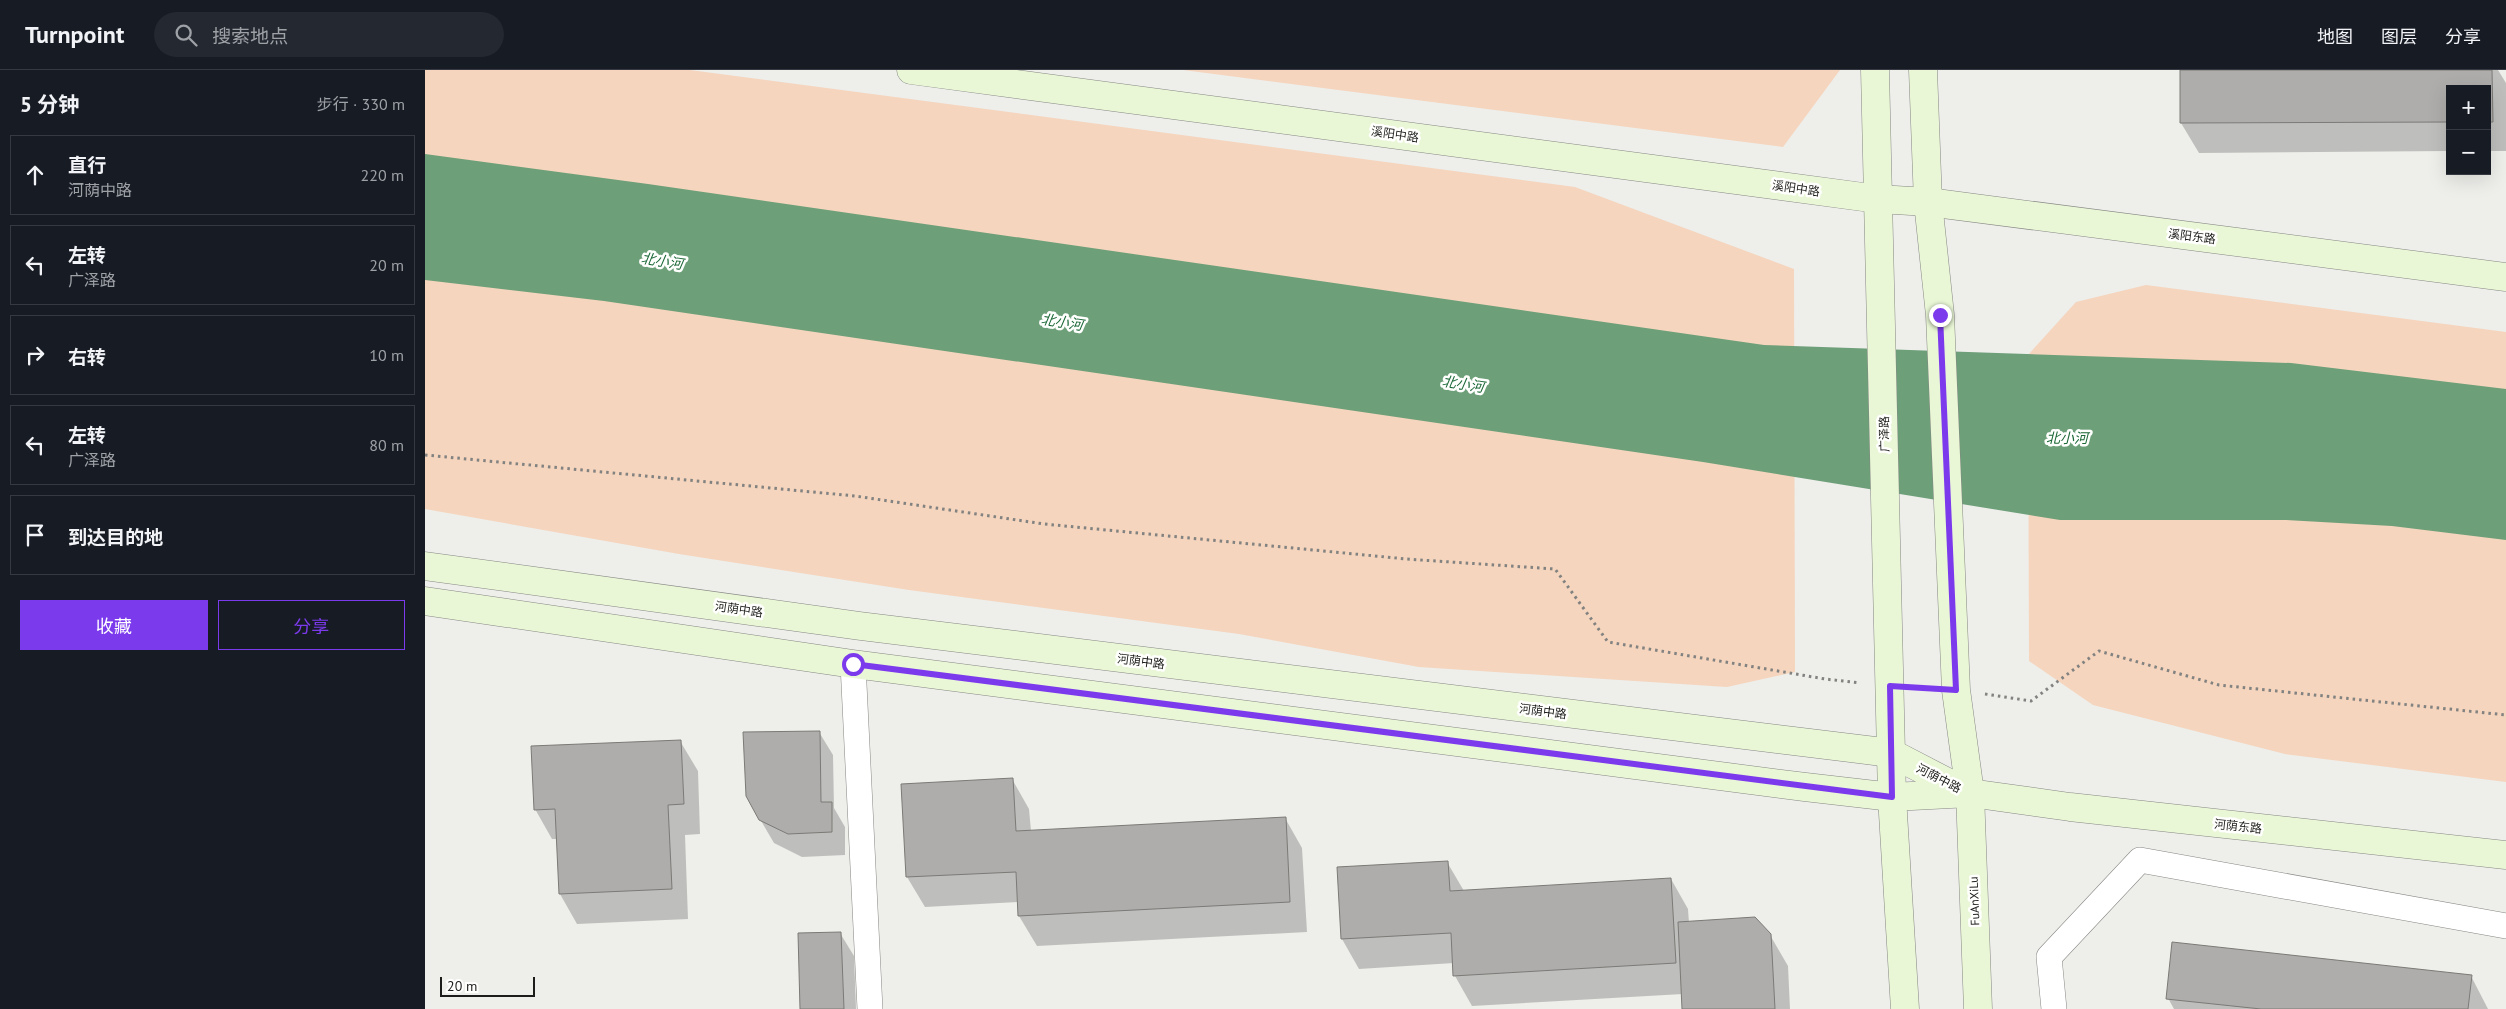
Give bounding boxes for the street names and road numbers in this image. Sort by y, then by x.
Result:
street label: 溪阳中路 [1370,123,1420,145]
street label: 溪阳中路 [1771,177,1821,199]
street label: 溪阳东路 [2167,226,2217,246]
street label: 广泽路 [1876,416,1892,452]
street label: 河荫中路 [714,598,764,620]
street label: 河荫中路 [1116,651,1166,671]
street label: 河荫中路 [1518,701,1568,721]
street label: 河荫中路 [1914,760,1964,796]
street label: 河荫东路 [2213,816,2263,836]
street label: FuAnXiLu [1966,876,1982,926]

